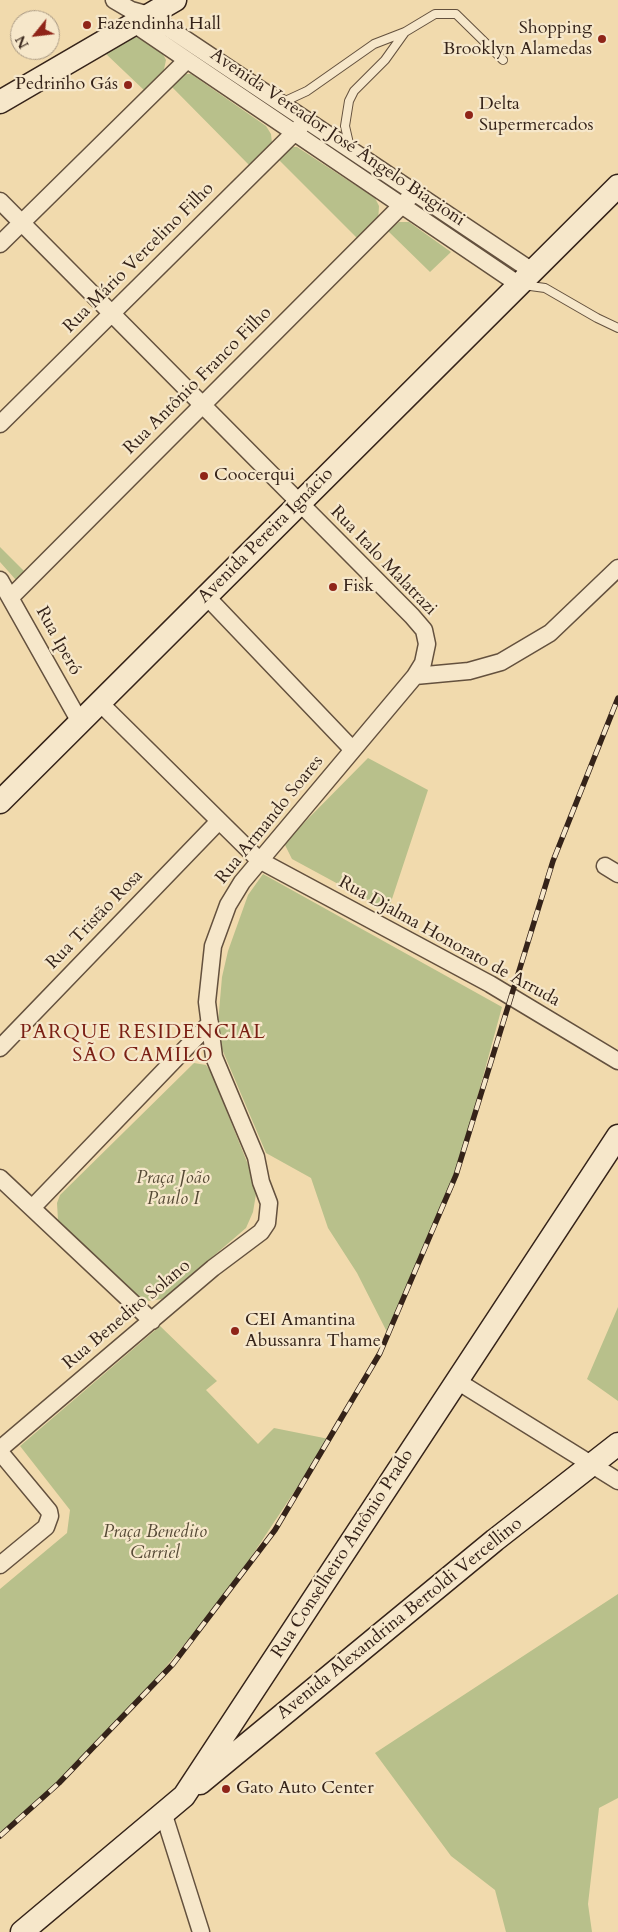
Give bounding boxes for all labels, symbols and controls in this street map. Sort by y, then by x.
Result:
north arrow [10,10,60,60]
place label: Fazendinha Hall [97,14,221,36]
place label: Shopping Brooklyn Alamedas [443,18,592,60]
marker: Fazendinha Hall [81,19,93,31]
text: N [11,32,34,52]
marker: Shopping Brooklyn Alamedas [596,33,608,45]
street label: Avenida Vereador José Ângelo Biagioni [205,44,469,232]
place label: Pedrinho Gás [15,74,118,96]
marker: Pedrinho Gás [122,79,134,91]
place label: Delta Supermercados [479,94,593,136]
marker: Delta Supermercados [463,109,475,121]
street label: Rua Mário Vercelino Filho [59,178,219,338]
street label: Rua Antônio Franco Filho [120,303,276,459]
street label: Avenida Pereira Ignácio [194,464,338,608]
place label: Coocerqui [214,465,295,487]
marker: Coocerqui [198,470,210,482]
street label: Rua Italo Malatrazi [325,502,441,620]
place label: Fisk [343,576,374,598]
marker: Fisk [327,581,339,593]
street label: Rua Iperó [30,603,86,679]
street label: Rua Armando Soares [212,751,328,889]
street label: Rua Tristão Rosa [42,866,148,974]
street label: Rua Djalma Honorato de Arruda [334,872,564,1012]
district label: PARQUE RESIDENCIAL SÃO CAMILO [18,1021,268,1068]
park label: Praça João Paulo I [136,1168,210,1210]
street label: Rua Benedito Solano [59,1255,195,1375]
place label: CEI Amantina Abussanra Thame [245,1310,381,1352]
marker: CEI Amantina Abussanra Thame [229,1325,241,1337]
street label: Rua Conselheiro Antônio Prado [267,1446,419,1662]
street label: Avenida Alexandrina Bertoldi Vercellino [273,1513,527,1725]
park label: Praça Benedito Carriel [103,1522,207,1565]
place label: Gato Auto Center [236,1778,374,1800]
marker: Gato Auto Center [220,1783,232,1795]

